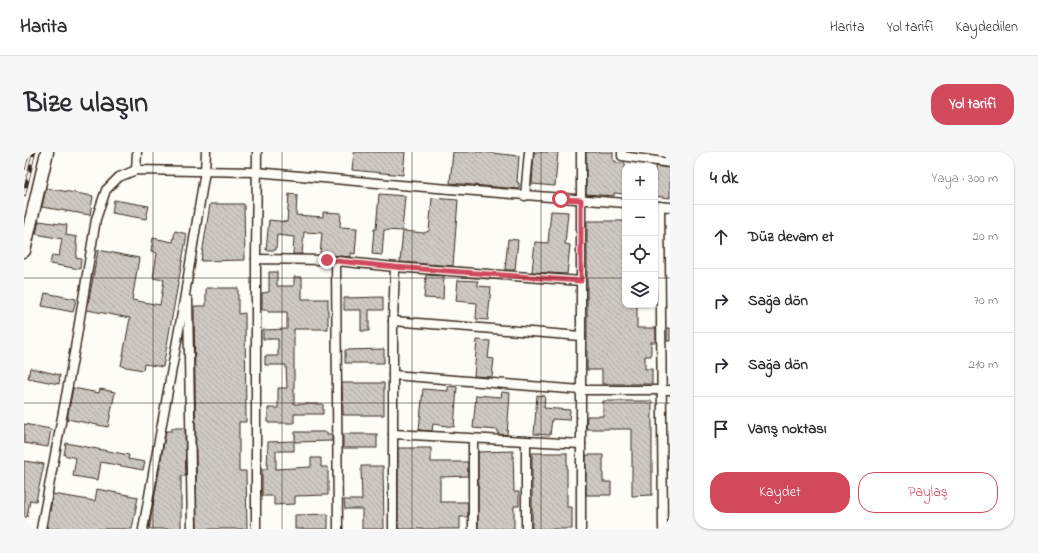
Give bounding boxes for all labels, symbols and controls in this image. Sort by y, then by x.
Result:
text: Harita [20,14,67,41]
text: Harita [830,17,865,38]
text: Yol tarifi [887,17,933,38]
text: Kaydedilen [955,17,1018,38]
text: Bize ulaşın [24,84,148,125]
button: Yol tarifi [931,84,1014,125]
map controls [622,164,658,308]
button: + [622,164,658,200]
text: 4 dk [710,166,738,191]
text: Yaya · 300 m [932,169,998,188]
route start [552,190,570,208]
button: − [622,200,658,236]
icon: ahead [710,226,732,248]
text: Düz devam et [748,226,834,248]
text: 20 m [973,227,998,246]
button: locate [622,236,658,272]
route end [318,251,336,269]
button: layers [622,272,658,308]
icon: right [710,290,732,312]
text: Sağa dön [748,290,808,312]
text: 70 m [974,291,998,310]
icon: right [710,354,732,376]
text: Sağa dön [748,354,808,376]
text: 210 m [968,355,998,374]
icon: arrive [710,418,732,440]
text: Varış noktası [748,418,827,440]
button: Kaydet [710,472,850,513]
button: Paylaş [858,472,998,513]

